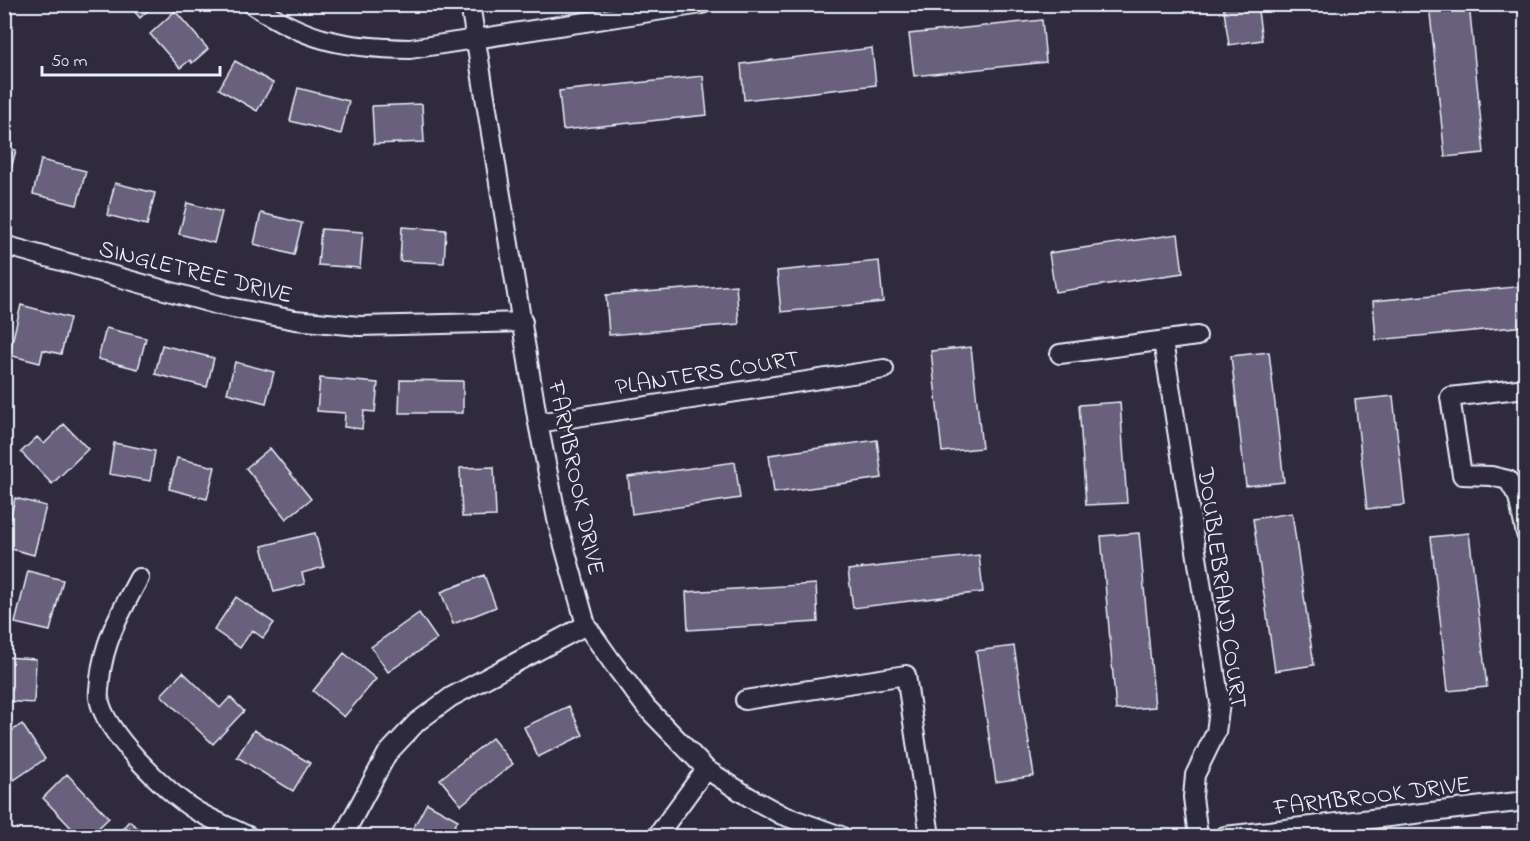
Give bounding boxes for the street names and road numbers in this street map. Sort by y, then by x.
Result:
street label: SINGLETREE DRIVE [95,232,296,314]
street label: PLANTERS COURT [613,343,802,406]
street label: FARMBROOK DRIVE [537,377,612,579]
street label: DOUBLEBRAND COURT [1186,465,1255,711]
street label: FARMBROOK DRIVE [1271,768,1473,827]

